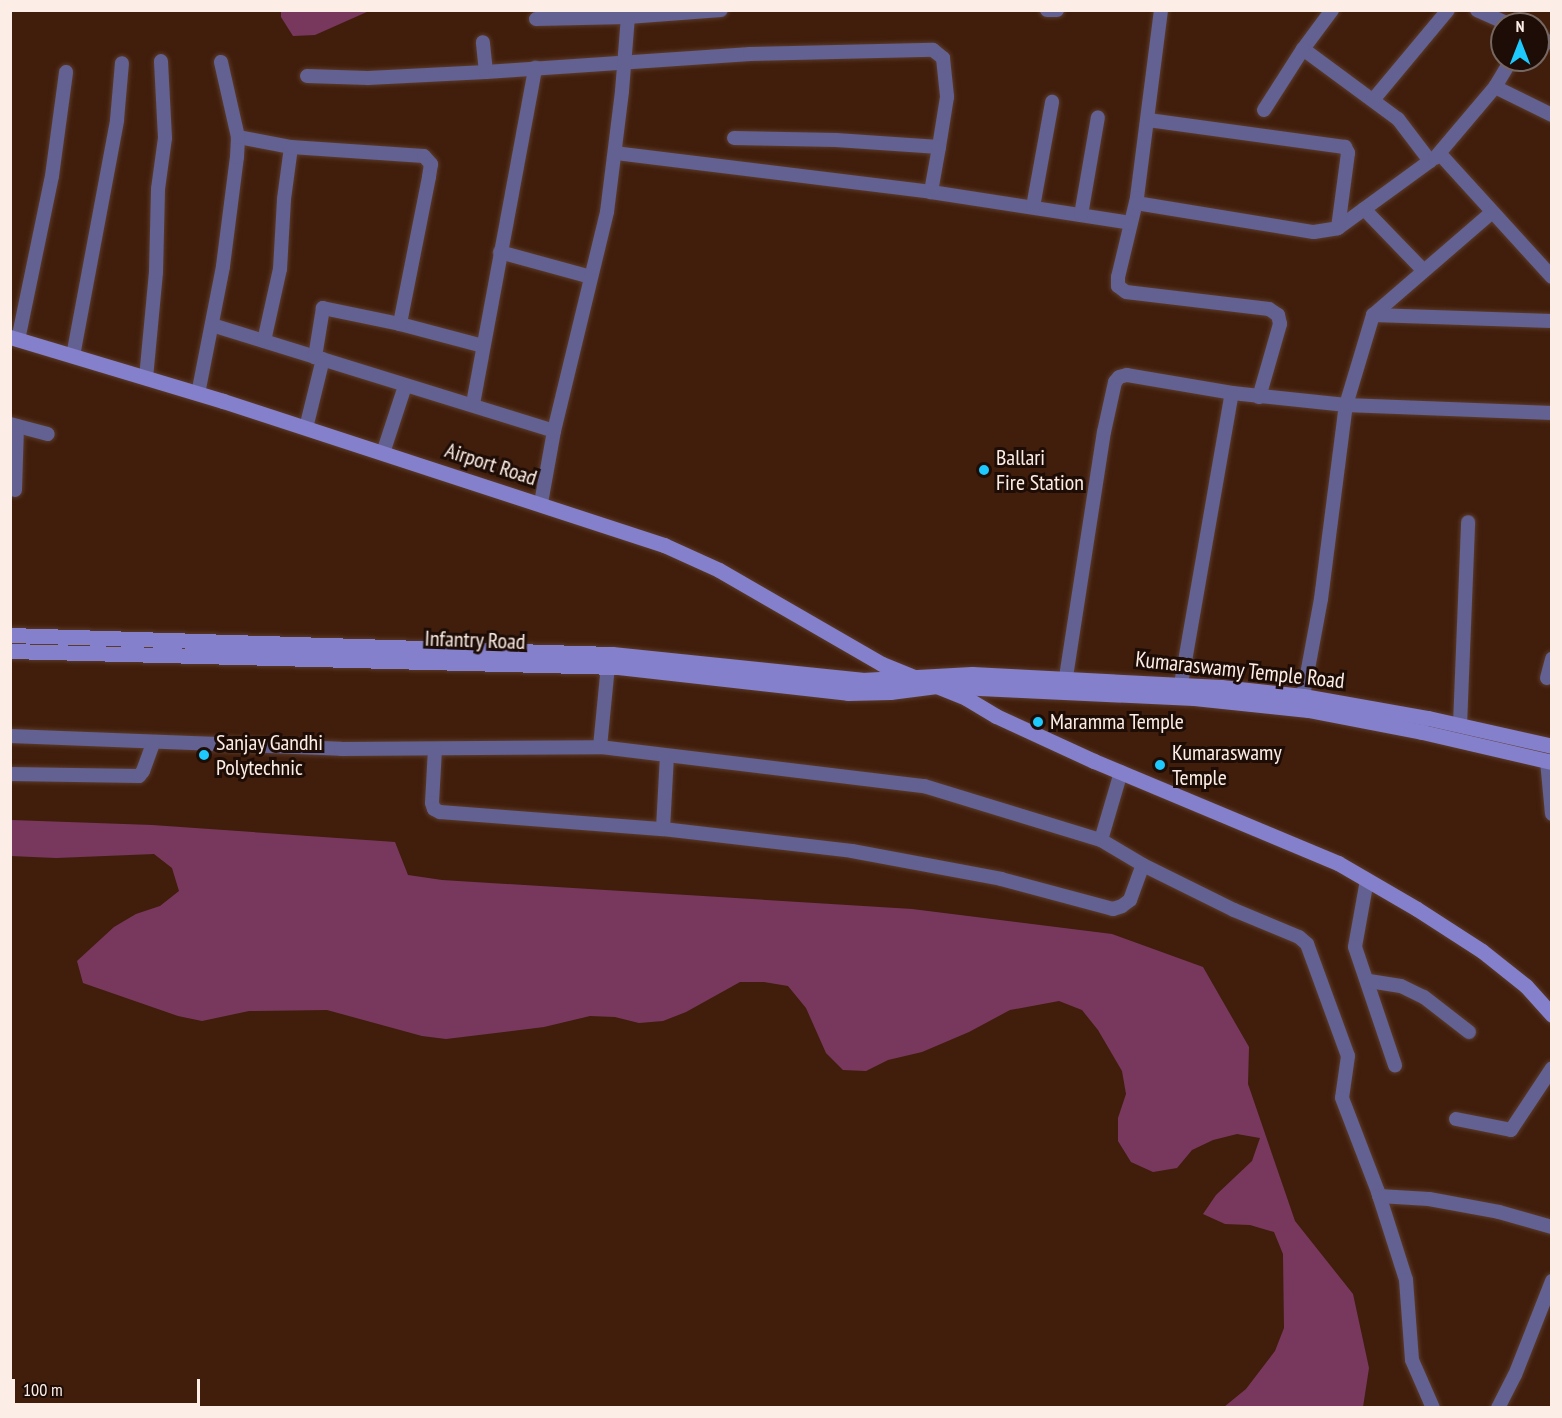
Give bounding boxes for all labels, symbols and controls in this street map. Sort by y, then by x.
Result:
north arrow [1490,12,1550,72]
text: N [1516,16,1524,36]
street label: Airport Road [442,437,540,491]
place label: Ballari Fire Station [996,444,1084,496]
marker: Ballari Fire Station [977,463,991,477]
street label: Infantry Road [424,625,526,655]
street label: Kumaraswamy Temple Road [1134,646,1346,694]
place label: Maramma Temple [1050,709,1185,735]
marker: Maramma Temple [1031,715,1045,729]
place label: Sanjay Gandhi Polytechnic [216,729,324,780]
place label: Kumaraswamy Temple [1172,739,1282,790]
marker: Sanjay Gandhi Polytechnic [197,748,211,762]
marker: Kumaraswamy Temple [1153,758,1167,772]
scale bar [15,1367,202,1405]
text: 100 m [23,1378,63,1401]

